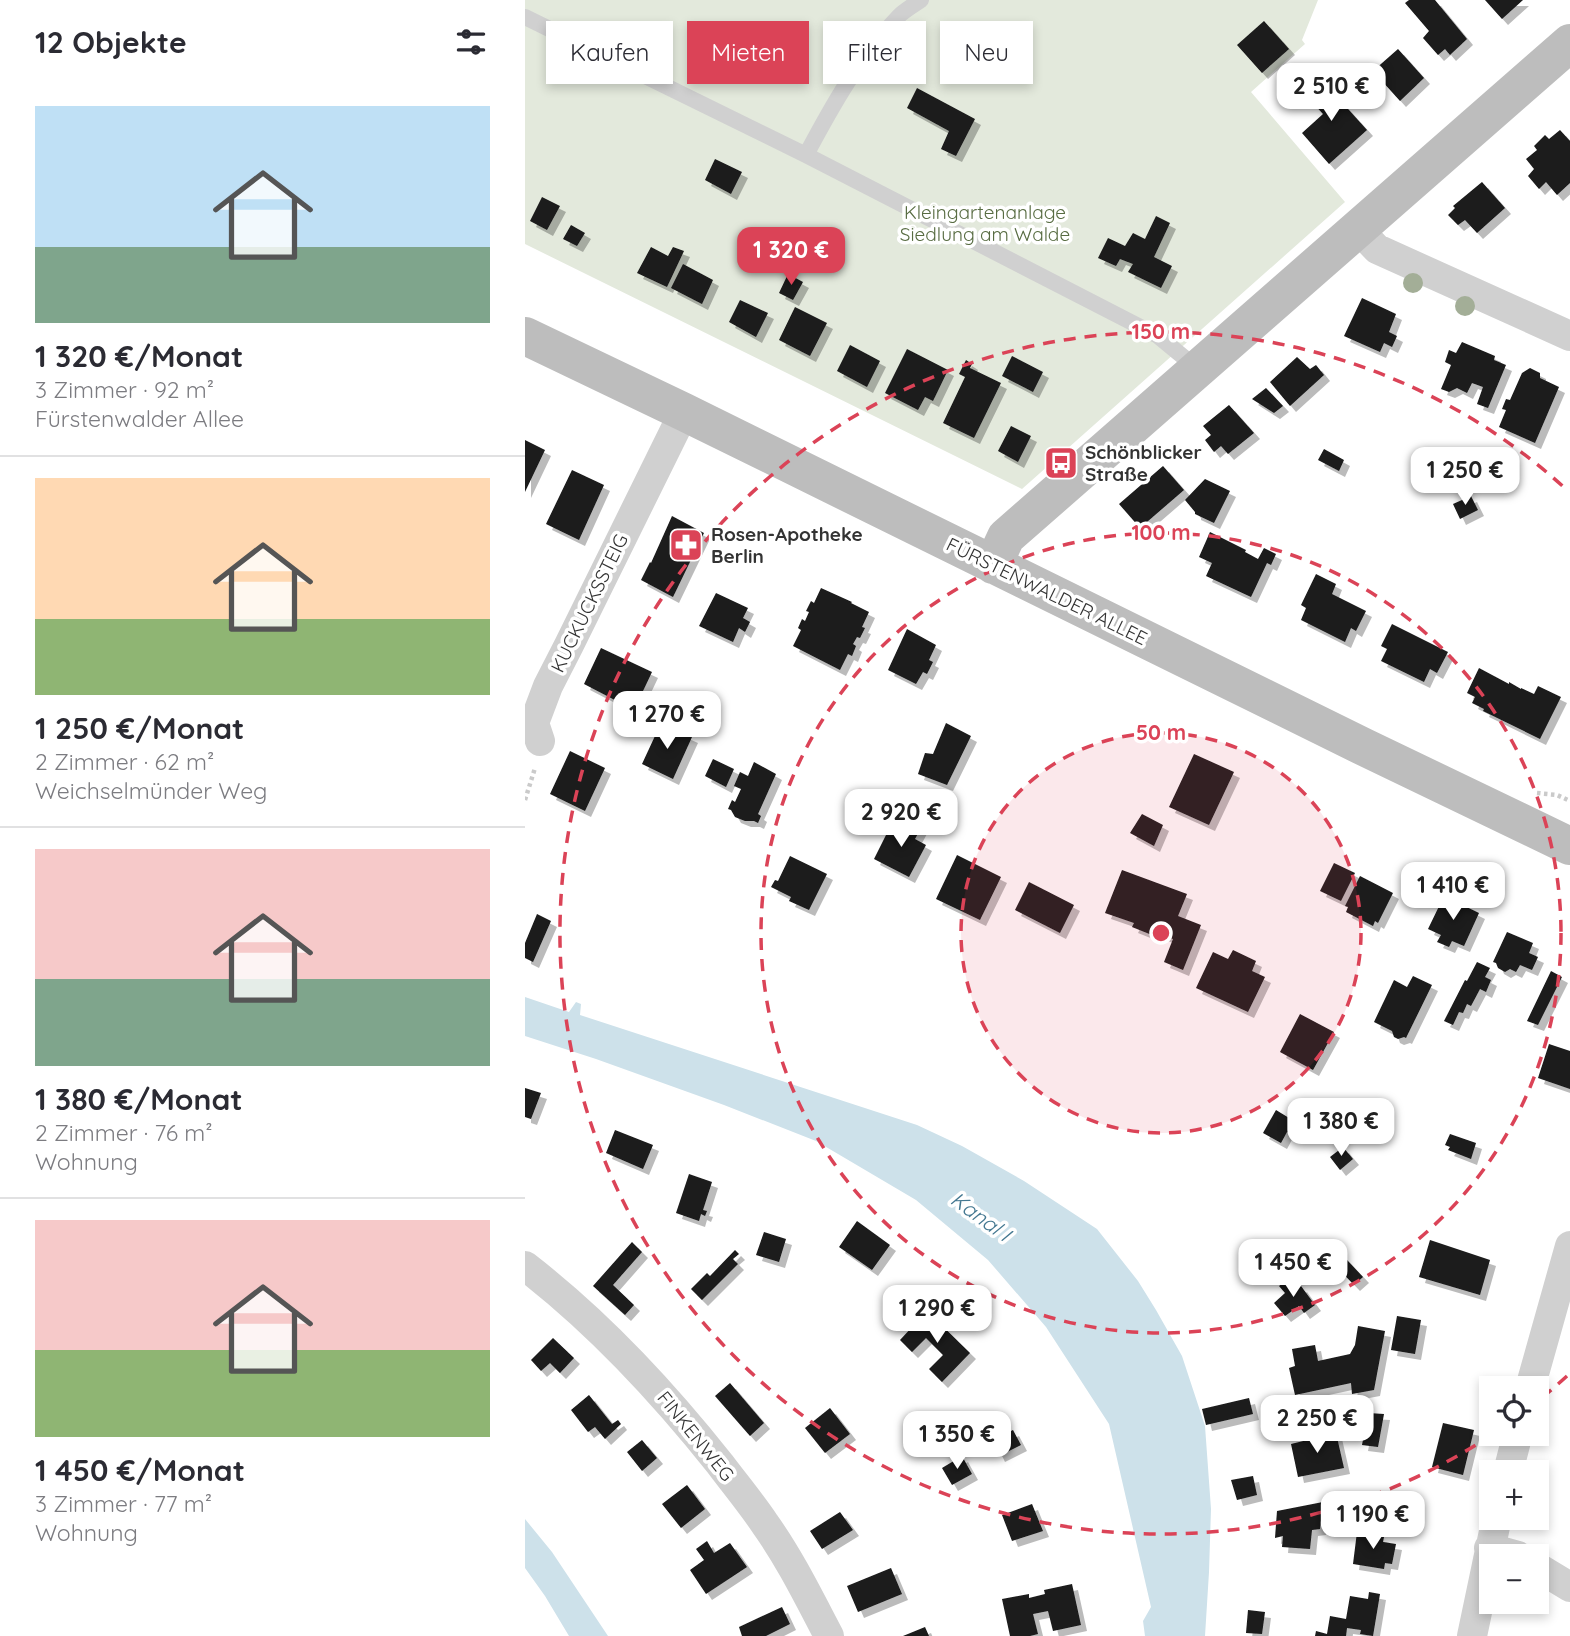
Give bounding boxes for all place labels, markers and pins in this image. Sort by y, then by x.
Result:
pin: 2 510 € [1266,64,1396,123]
pin: 1 320 € [726,228,856,287]
place label: Schönblicker Straße [1085,440,1202,486]
bus stop icon: Schönblicker Straße [1042,444,1080,482]
pin: 1 250 € [1400,448,1530,507]
place label: Rosen-Apotheke Berlin [711,522,863,568]
pharmacy icon: Rosen-Apotheke Berlin [667,526,705,564]
pin: 1 270 € [602,692,732,751]
pin: 2 920 € [836,790,966,849]
pin: 1 410 € [1388,862,1518,922]
centre of rings [1149,921,1173,945]
pin: 1 380 € [1276,1098,1406,1158]
pin: 1 450 € [1228,1240,1358,1299]
pin: 1 290 € [872,1286,1002,1345]
pin: 2 250 € [1252,1396,1382,1455]
pin: 1 350 € [892,1412,1022,1471]
pin: 1 190 € [1308,1492,1438,1551]

